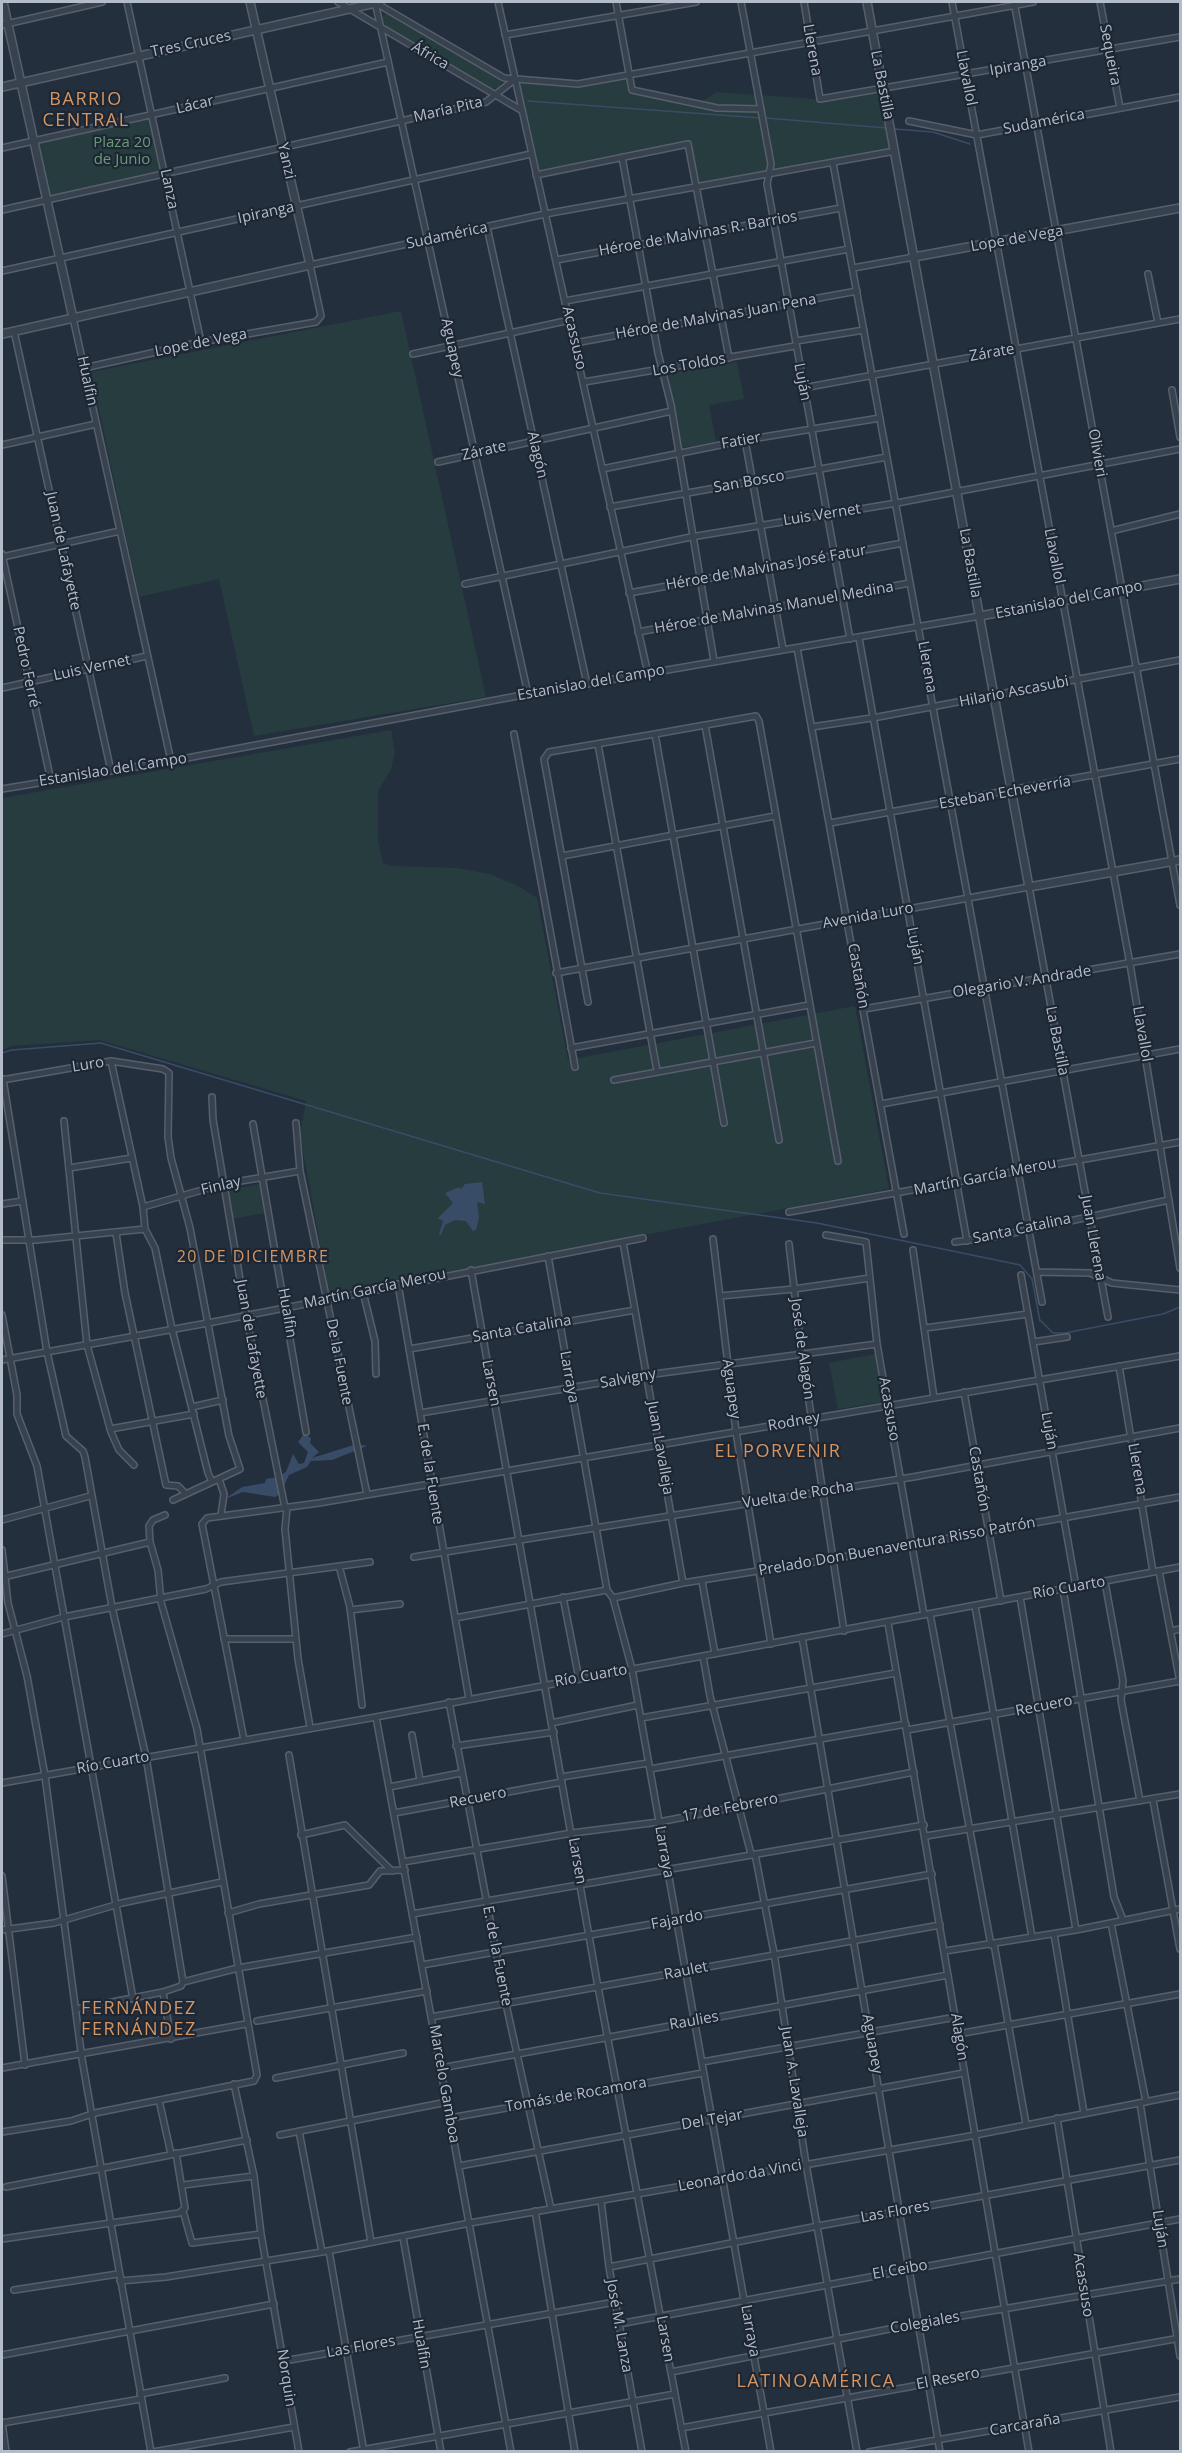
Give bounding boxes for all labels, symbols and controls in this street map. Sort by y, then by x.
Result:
street label: Llerena [799,23,825,77]
street label: Sequeira [1095,23,1125,87]
street label: Tres Cruces [149,27,233,61]
street label: África [408,38,452,74]
street label: La Bastilla [866,49,898,121]
street label: Llavallol [952,49,980,107]
street label: Ipiranga [988,52,1048,80]
district label: BARRIO CENTRAL [42,89,130,132]
street label: Lácar [175,92,215,118]
street label: María Pita [412,93,484,127]
street label: Sudamérica [1002,105,1086,139]
park label: Plaza 20 de Junio [93,134,151,169]
street label: Yanzi [273,141,299,181]
street label: Lanza [156,167,182,211]
street label: Ipiranga [236,198,296,228]
street label: Héroe de Malvinas R. Barrios [597,208,799,260]
street label: Sudamérica [405,219,489,253]
street label: Lope de Vega [969,222,1065,256]
street label: Héroe de Malvinas Juan Pena [614,290,818,344]
street label: Acassuso [558,304,590,372]
street label: Aguapey [437,317,467,379]
street label: Lope de Vega [153,325,249,361]
street label: Zárate [968,340,1016,366]
street label: Los Toldos [651,350,727,380]
street label: Hualfin [73,354,101,408]
street label: Luján [790,361,814,403]
street label: Olivieri [1084,427,1110,479]
street label: Fatier [720,429,762,453]
street label: Alagón [523,430,551,480]
street label: Zárate [460,437,508,465]
street label: San Bosco [712,467,786,497]
street label: Juan de Lafayette [42,490,84,612]
street label: Luis Vernet [782,500,862,530]
street label: La Bastilla [955,527,985,599]
street label: Llavallol [1040,527,1068,585]
street label: Héroe de Malvinas José Fatur [664,541,868,595]
street label: Estanislao del Campo [994,577,1144,623]
street label: Héroe de Malvinas Manuel Medina [653,578,895,638]
street label: Pedro Ferré [9,625,43,709]
street label: Llerena [914,640,940,694]
street label: Luis Vernet [52,651,132,685]
street label: Estanislao del Campo [516,661,666,705]
street label: Hilario Ascasubi [958,673,1070,711]
street label: Estanislao del Campo [38,749,188,791]
street label: Esteban Echeverría [938,773,1072,813]
street label: Avenida Luro [821,899,915,933]
street label: Luján [903,925,927,967]
street label: Castañón [843,942,873,1010]
street label: Olegario V. Andrade [952,962,1092,1002]
street label: La Bastilla [1041,1005,1073,1077]
street label: Llavallol [1128,1005,1156,1063]
street label: Luro [71,1054,105,1076]
street label: Martín García Merou [912,1154,1058,1200]
street label: Finlay [199,1173,243,1199]
street label: Juan Llerena [1077,1194,1109,1282]
street label: Santa Catalina [971,1210,1073,1248]
district label: 20 DE DICIEMBRE [177,1247,329,1267]
street label: Martín García Merou [302,1265,448,1313]
street label: Juan de Lafayette [232,1278,270,1400]
street label: Hualfin [274,1287,300,1339]
street label: José de Alagón [786,1297,818,1401]
street label: Santa Catalina [471,1311,573,1347]
street label: De la Fuente [322,1317,356,1407]
street label: Larraya [556,1350,582,1404]
street label: Larsen [478,1358,504,1408]
street label: Aguapey [718,1358,744,1420]
street label: Salvigny [599,1365,657,1393]
street label: Acassuso [875,1376,903,1442]
street label: Juan Lavalleja [643,1400,677,1496]
street label: Rodney [767,1409,821,1435]
street label: Luján [1037,1411,1061,1451]
street label: E. de la Fuente [413,1422,447,1526]
district label: EL PORVENIR [715,1441,841,1463]
street label: Llerena [1124,1442,1150,1496]
street label: Castañón [964,1445,994,1513]
street label: Vuelta de Rocha [741,1477,855,1513]
street label: Prelado Don Buenaventura Risso Patrón [757,1514,1037,1580]
street label: Río Cuarto [1031,1573,1107,1603]
street label: Río Cuarto [553,1661,629,1691]
street label: Recuero [1014,1692,1074,1720]
street label: Río Cuarto [75,1748,151,1778]
street label: Recuero [448,1784,508,1812]
street label: 17 de Febrero [680,1790,780,1826]
street label: Larraya [651,1825,677,1879]
street label: Larsen [564,1836,590,1886]
street label: E. de la Fuente [478,1904,516,2008]
street label: Fajardo [650,1906,704,1934]
street label: Raulet [663,1958,709,1984]
district label: FERNÁNDEZ FERNÁNDEZ [81,1998,197,2040]
street label: Raulies [668,2008,720,2034]
street label: Alagón [946,2012,972,2062]
street label: Aguapey [858,2013,886,2075]
street label: Marcelo Gamboa [425,2023,463,2145]
street label: Juan A. Lavalleja [776,2025,812,2139]
street label: Tomás de Rocamora [504,2074,648,2116]
street label: Del Tejar [680,2106,744,2134]
street label: Leonardo da Vinci [677,2156,803,2196]
street label: Las Flores [859,2197,931,2227]
street label: Luján [1148,2209,1172,2249]
street label: Acassuso [1069,2252,1097,2318]
street label: El Ceibo [871,2256,929,2284]
street label: José M. Lanza [602,2278,636,2374]
street label: Larraya [737,2304,763,2358]
street label: Colegiales [889,2308,961,2338]
street label: Larsen [652,2314,678,2364]
street label: Hualfin [408,2318,434,2370]
street label: Las Flores [325,2332,397,2362]
street label: Norquin [273,2348,299,2408]
street label: El Resero [915,2364,981,2394]
district label: LATINOAMÉRICA [736,2371,896,2393]
street label: Carcaraña [988,2410,1062,2440]

